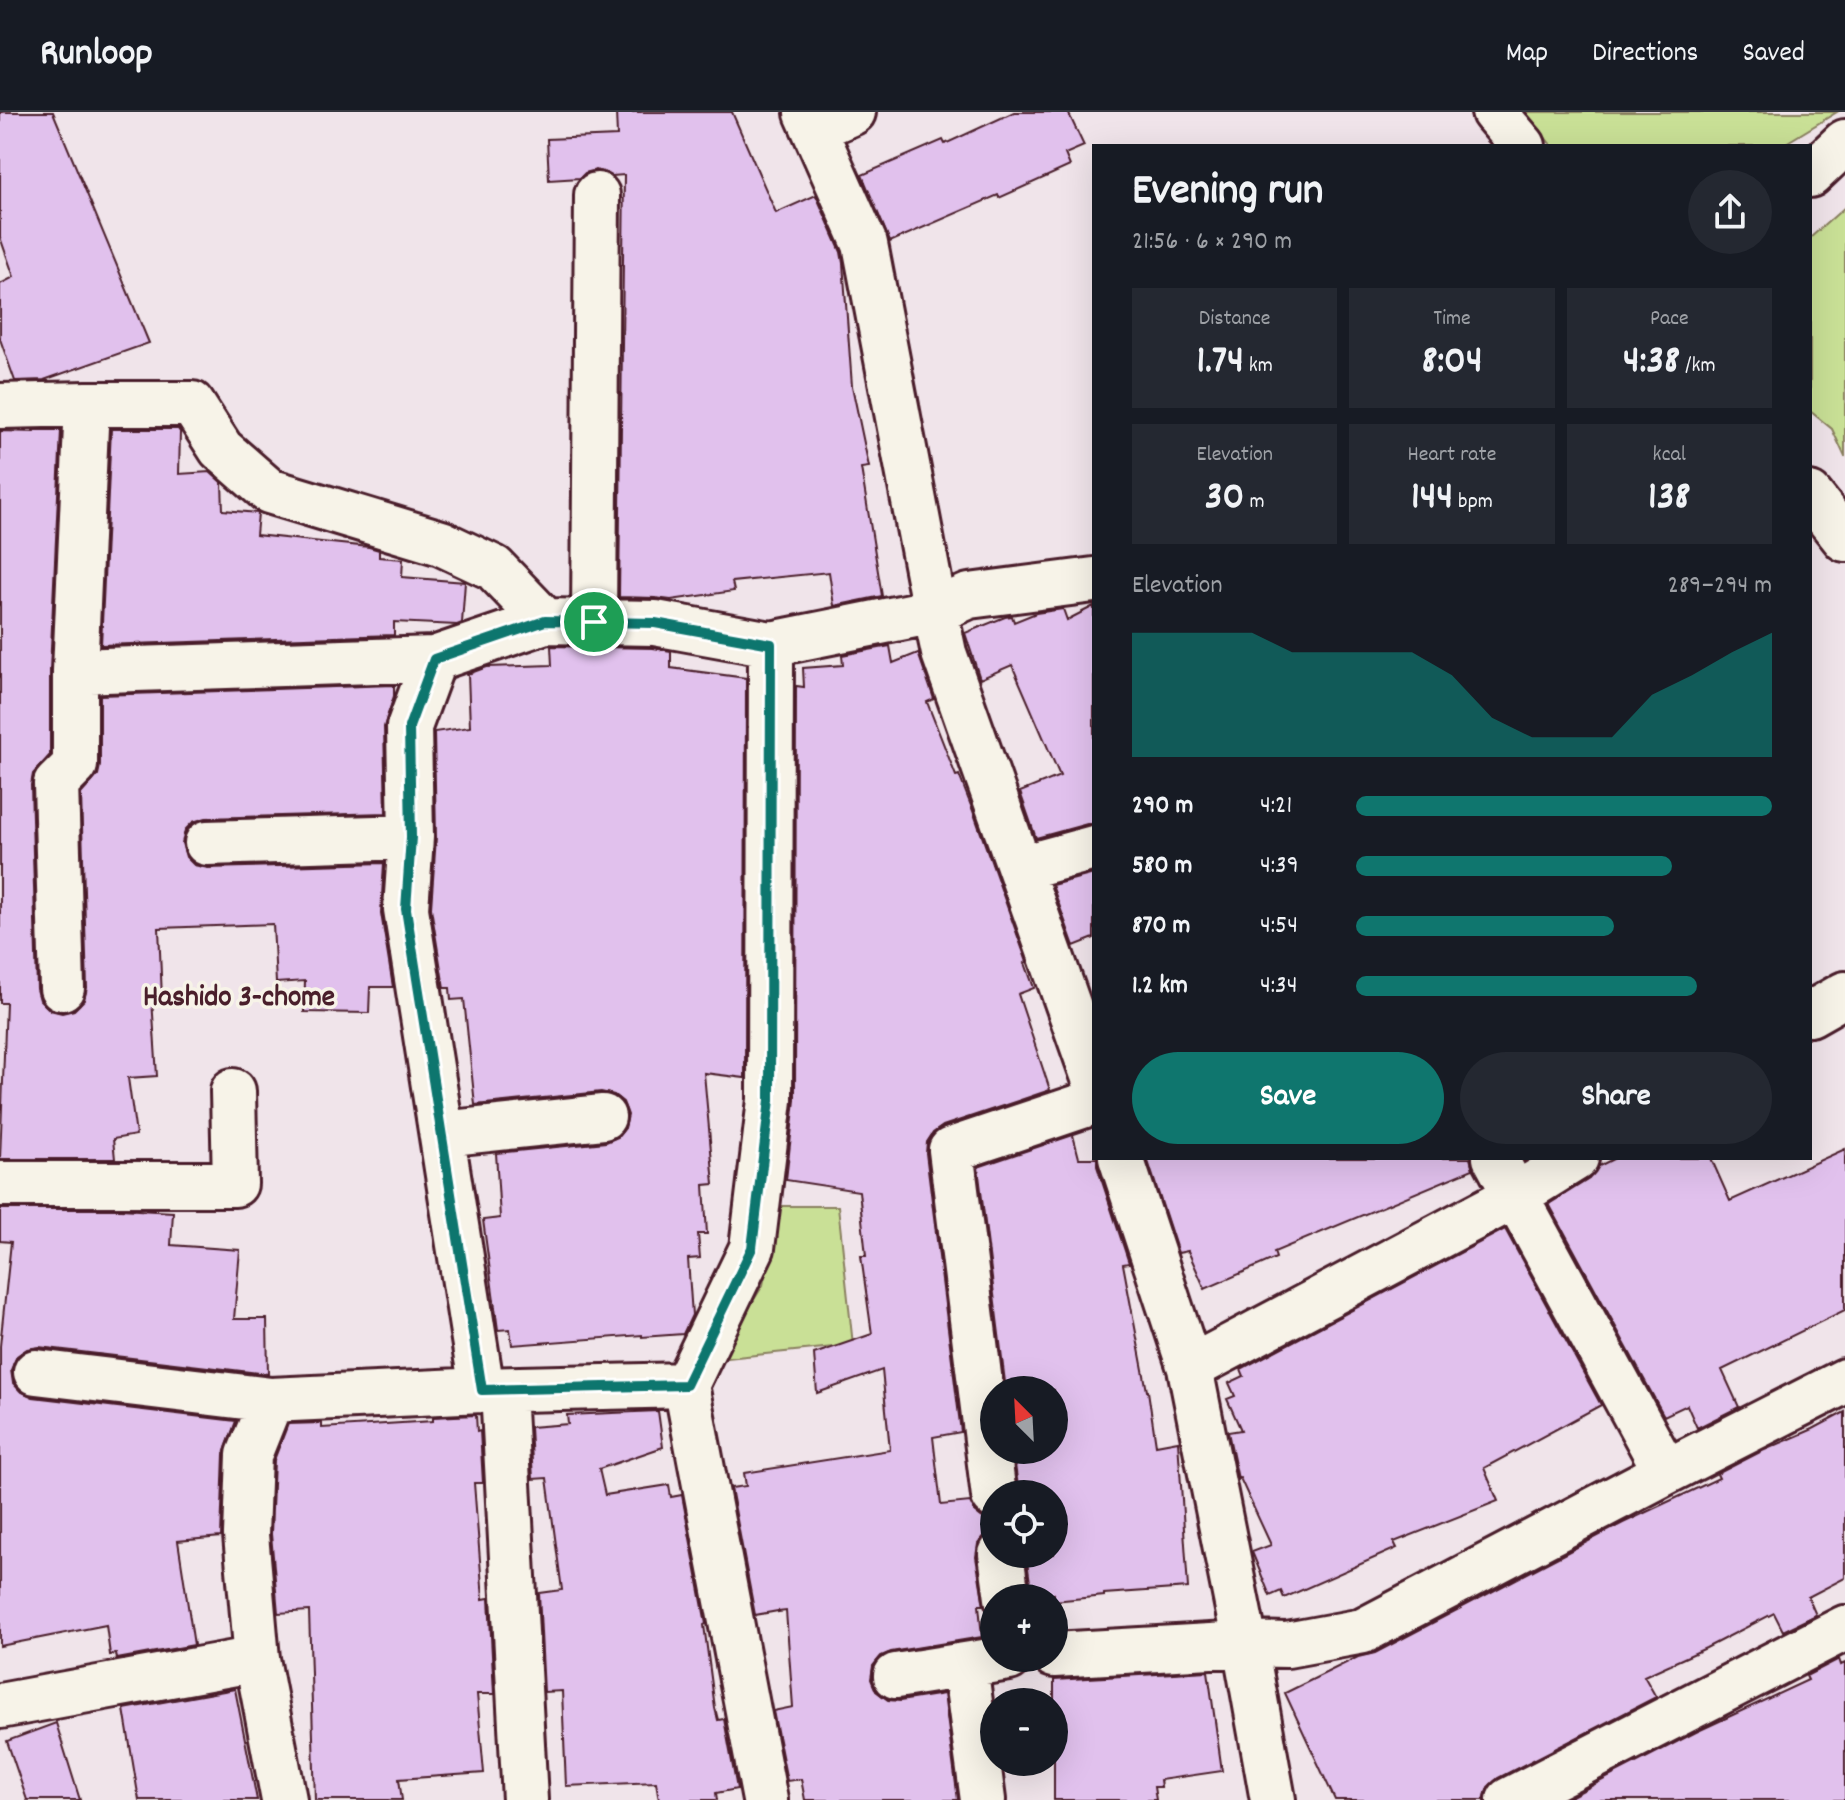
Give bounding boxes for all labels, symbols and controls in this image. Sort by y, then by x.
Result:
text: Runloop [40,28,153,83]
text: Map [1506,35,1548,75]
text: Directions [1592,35,1698,75]
text: Saved [1742,35,1805,75]
text: Evening run [1132,162,1323,225]
button: share [1688,170,1772,254]
text: 21:56 · 6 × 290 m [1132,224,1292,261]
text: Distance [1199,304,1271,335]
text: Time [1433,304,1471,335]
text: Pace [1650,304,1689,335]
text: 1.74 [1196,335,1244,392]
text: 8:04 [1421,335,1483,392]
text: 4:38 [1623,335,1680,392]
text: km [1244,351,1273,382]
text: /km [1680,351,1716,382]
text: Elevation [1196,440,1273,471]
text: Heart rate [1408,440,1496,471]
text: kcal [1653,440,1686,471]
text: 30 [1205,471,1244,528]
text: 144 [1411,471,1453,528]
text: 138 [1648,471,1691,528]
text: m [1244,487,1265,518]
text: bpm [1453,487,1493,518]
text: Elevation [1132,568,1222,605]
text: 289–294 m [1668,568,1772,605]
pin [560,588,628,656]
icon: arrive [572,600,616,644]
text: 290 m [1132,788,1193,825]
text: 4:21 [1260,788,1292,825]
text: 580 m [1132,848,1192,885]
text: 4:39 [1260,848,1299,885]
text: 870 m [1132,908,1190,945]
text: 4:54 [1260,908,1298,945]
text: 1.2 km [1132,968,1188,1005]
text: 4:34 [1260,968,1297,1005]
district label: Hashido 3-chome [143,978,335,1021]
button: Save [1132,1052,1444,1144]
button: Share [1460,1052,1772,1144]
north arrow [980,1376,1068,1464]
map controls [980,1376,1068,1776]
button: locate [980,1480,1068,1568]
button: + [980,1584,1068,1672]
button: − [980,1688,1068,1776]

